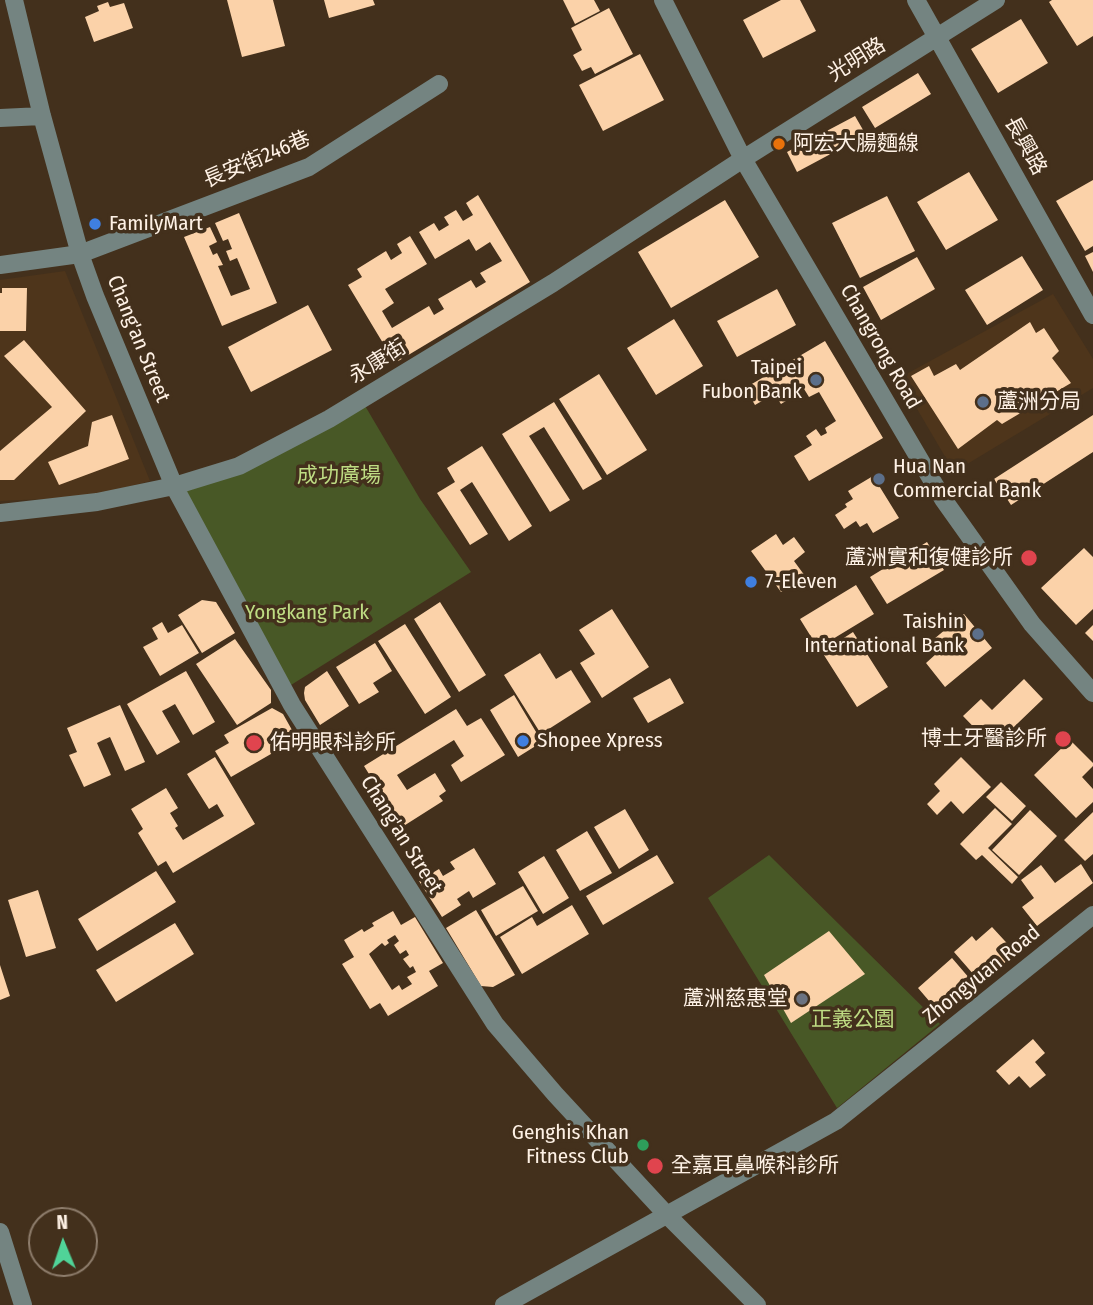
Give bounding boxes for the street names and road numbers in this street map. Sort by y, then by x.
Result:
street label: 光明路 [824,33,890,87]
street label: 長興路 [999,112,1051,180]
street label: 長安街246巷 [200,126,314,194]
street label: Chang'an Street [101,272,175,406]
street label: Changrong Road [834,280,926,414]
street label: 永康街 [345,335,411,389]
street label: Chang'an Street [355,771,447,899]
street label: Zhongyuan Road [918,920,1046,1030]

